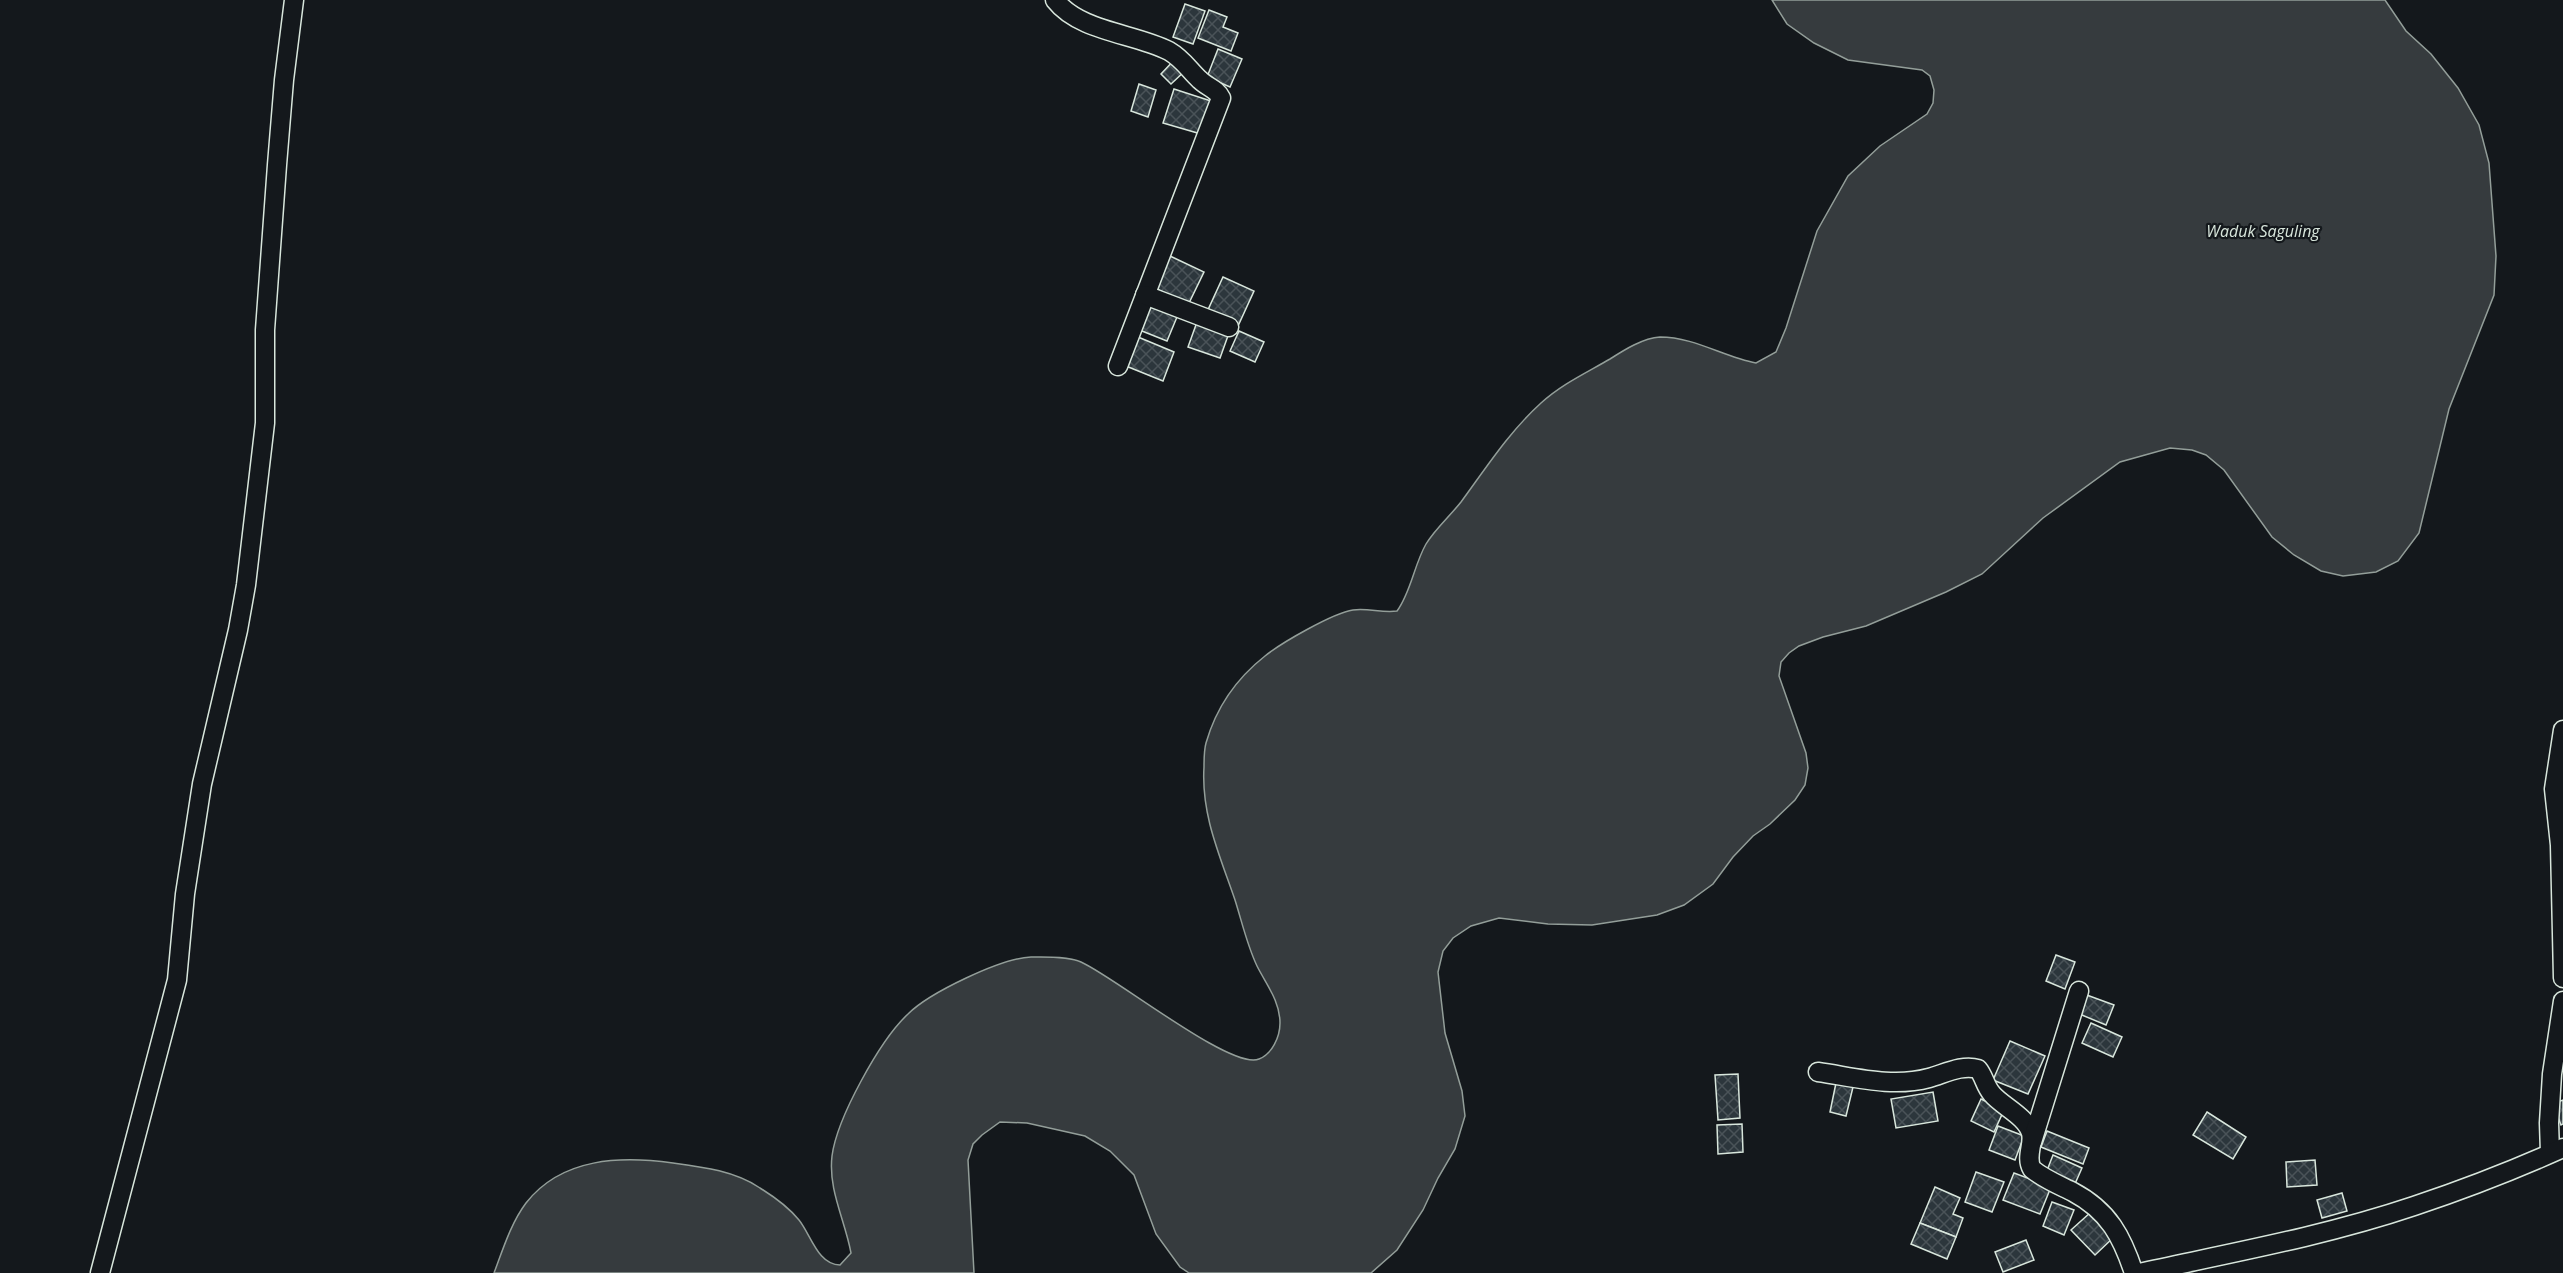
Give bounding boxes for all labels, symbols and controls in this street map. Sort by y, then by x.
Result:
water label: Waduk Saguling [2206,220,2320,242]

